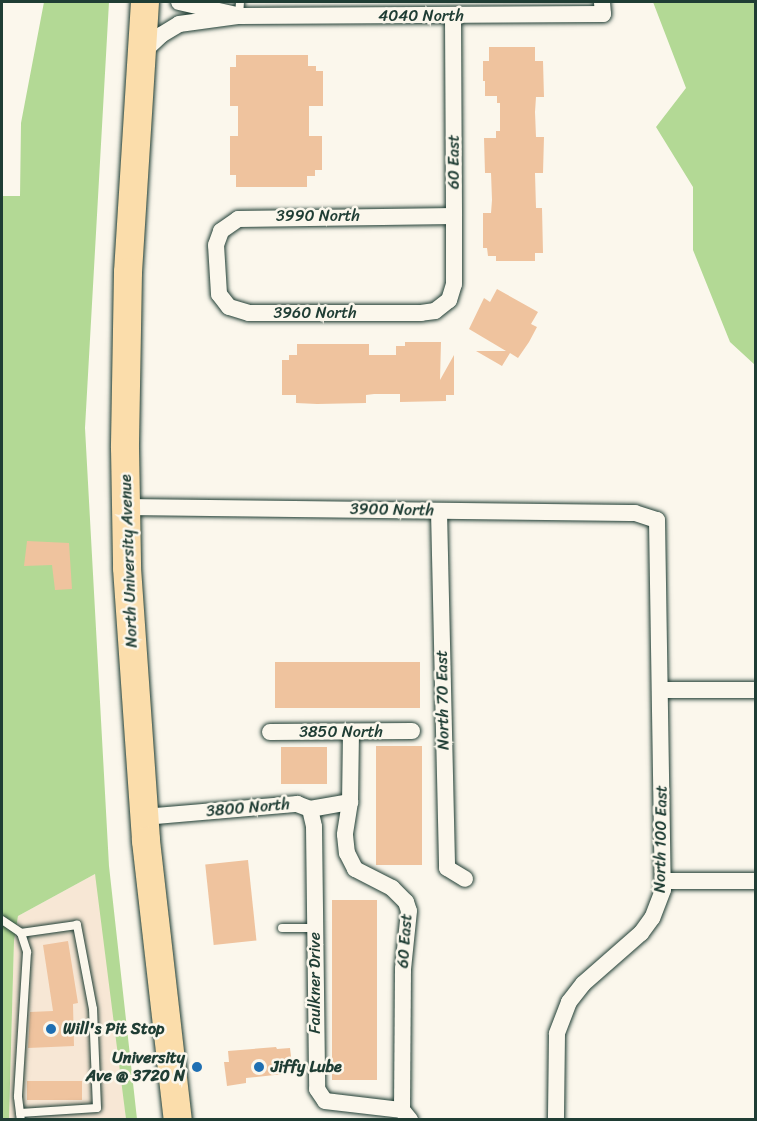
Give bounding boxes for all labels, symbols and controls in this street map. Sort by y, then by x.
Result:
street label: 4040 North [378,6,464,26]
street label: 60 East [444,135,464,189]
street label: 3990 North [276,206,360,226]
street label: 3960 North [273,303,357,323]
street label: North University Avenue [116,474,142,648]
street label: 3900 North [350,500,434,520]
street label: North 70 East [433,650,453,750]
street label: 3850 North [299,722,383,742]
street label: North 100 East [650,785,672,893]
street label: 3800 North [205,795,291,821]
street label: 60 East [394,913,416,969]
street label: Faulkner Drive [305,932,325,1034]
place label: Will's Pit Stop [63,1019,164,1039]
marker: Will's Pit Stop [44,1022,58,1036]
place label: University Ave @ 3720 N [86,1048,185,1086]
place label: Jiffy Lube [271,1057,343,1077]
marker: University Ave @ 3720 N [190,1060,204,1074]
marker: Jiffy Lube [252,1060,266,1074]

